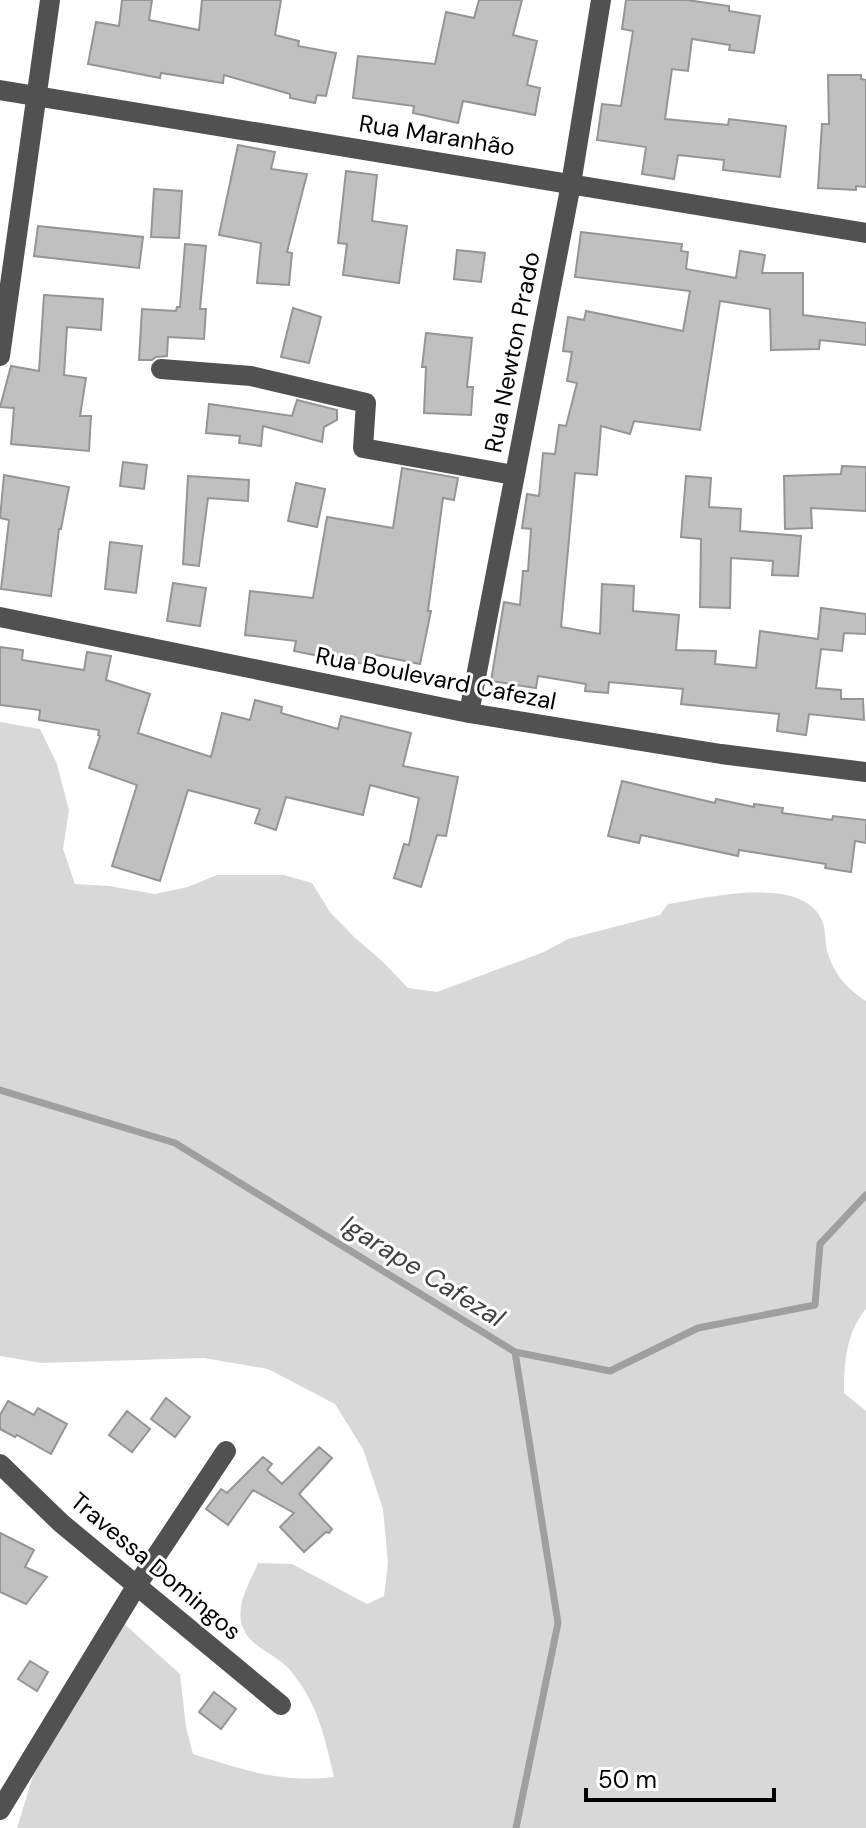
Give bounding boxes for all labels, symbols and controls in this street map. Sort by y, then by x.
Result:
street label: Rua Maranhão [357,107,517,163]
street label: Rua Newton Prado [477,249,547,455]
street label: Rua Boulevard Cafezal [313,639,559,717]
water label: Igarape Cafezal [335,1207,512,1335]
street label: Travessa Domingos [64,1485,248,1647]
scale bar [586,1752,774,1802]
text: 50 m [598,1764,657,1795]

